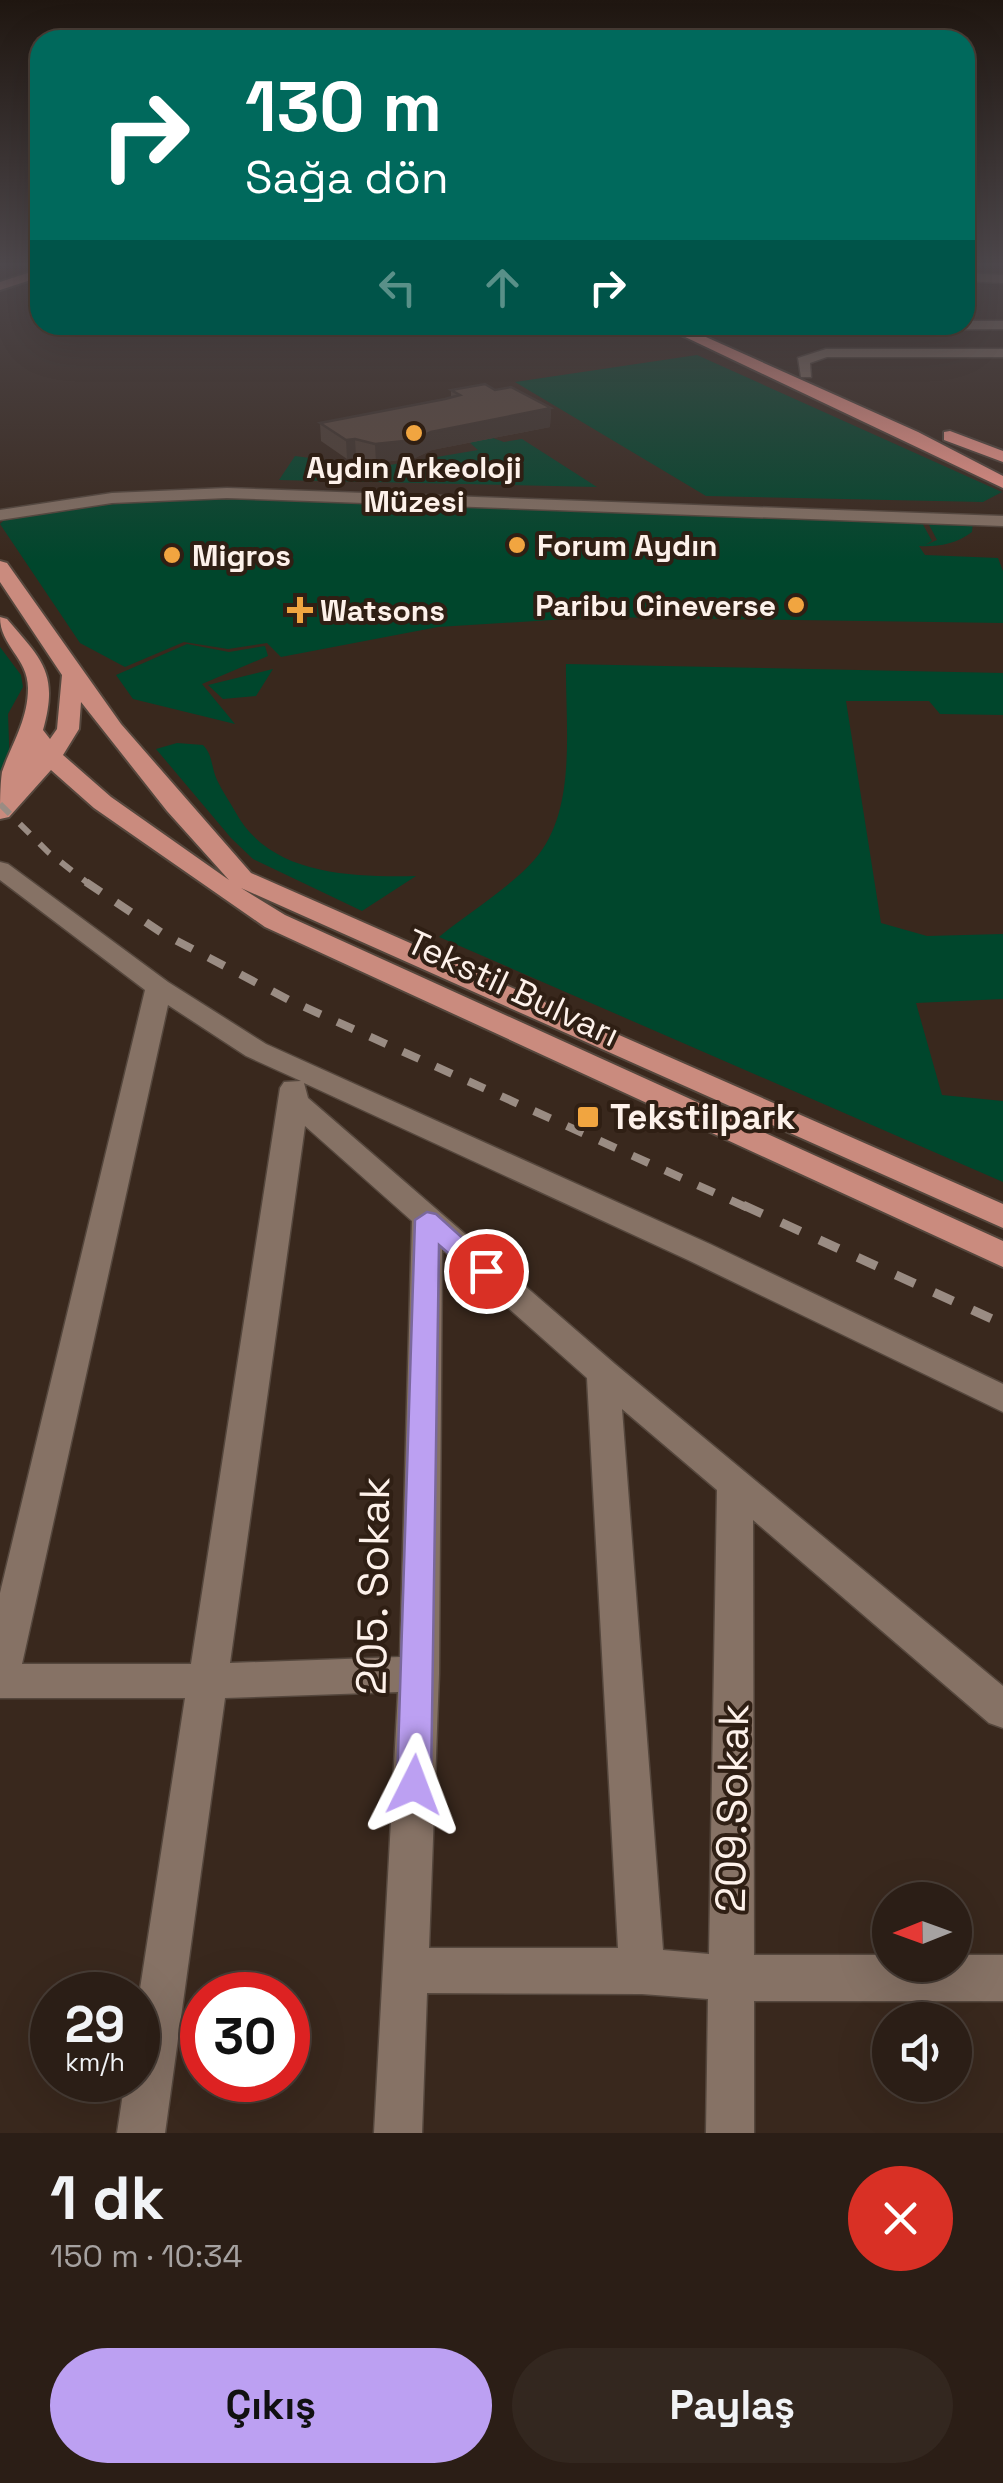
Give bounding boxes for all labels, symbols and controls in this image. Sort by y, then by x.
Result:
text: 130 m [245,62,442,151]
icon: right [80,70,210,200]
text: Sağa dön [245,149,449,206]
icon: left [370,260,425,315]
icon: ahead [475,260,530,315]
icon: right [580,260,635,315]
marker: Aydın Arkeoloji Müzesi [403,422,425,444]
place label: Aydın Arkeoloji Müzesi [306,448,522,521]
place label: Forum Aydın [537,526,718,565]
marker: Forum Aydın [506,534,528,556]
place label: Migros [192,536,291,575]
marker: Migros [161,544,183,566]
place label: Paribu Cineverse [535,586,776,625]
place label: Watsons [320,591,445,630]
marker: Paribu Cineverse [785,594,807,616]
marker: Watsons [289,599,311,621]
street label: Tekstil Bulvarı [400,919,626,1057]
place label: Tekstilpark [610,1095,796,1139]
marker: Tekstilpark [575,1104,601,1130]
pin [444,1229,529,1314]
icon: arrive [459,1244,514,1299]
street label: 205. Sokak [345,1477,401,1695]
street label: 209.Sokak [704,1703,760,1913]
position arrow [362,1733,466,1837]
north arrow [872,1882,972,1982]
map controls [872,1882,972,2102]
speed limit sign: 30 [180,1972,310,2102]
text: 29 [65,1993,125,2057]
button: sound [872,2002,972,2102]
text: km/h [65,2046,125,2078]
text: 1 dk [50,2160,164,2237]
button: close [848,2166,953,2271]
text: 150 m · 10:34 [50,2236,243,2276]
button: Çıkış [50,2348,492,2463]
button: Paylaş [512,2348,953,2463]

